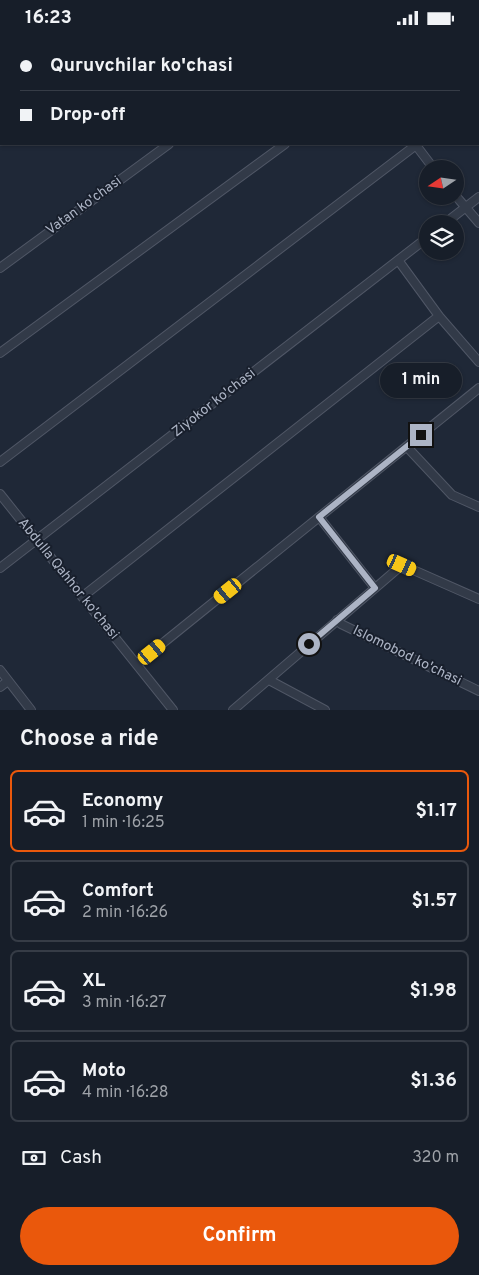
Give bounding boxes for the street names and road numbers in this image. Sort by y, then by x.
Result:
street label: Vatan ko'chasi [43,173,125,239]
street label: Ziyokor ko'chasi [169,365,259,441]
street label: Abdulla Qahhor ko'chasi [14,515,122,643]
street label: Islomobod ko'chasi [350,622,464,690]

